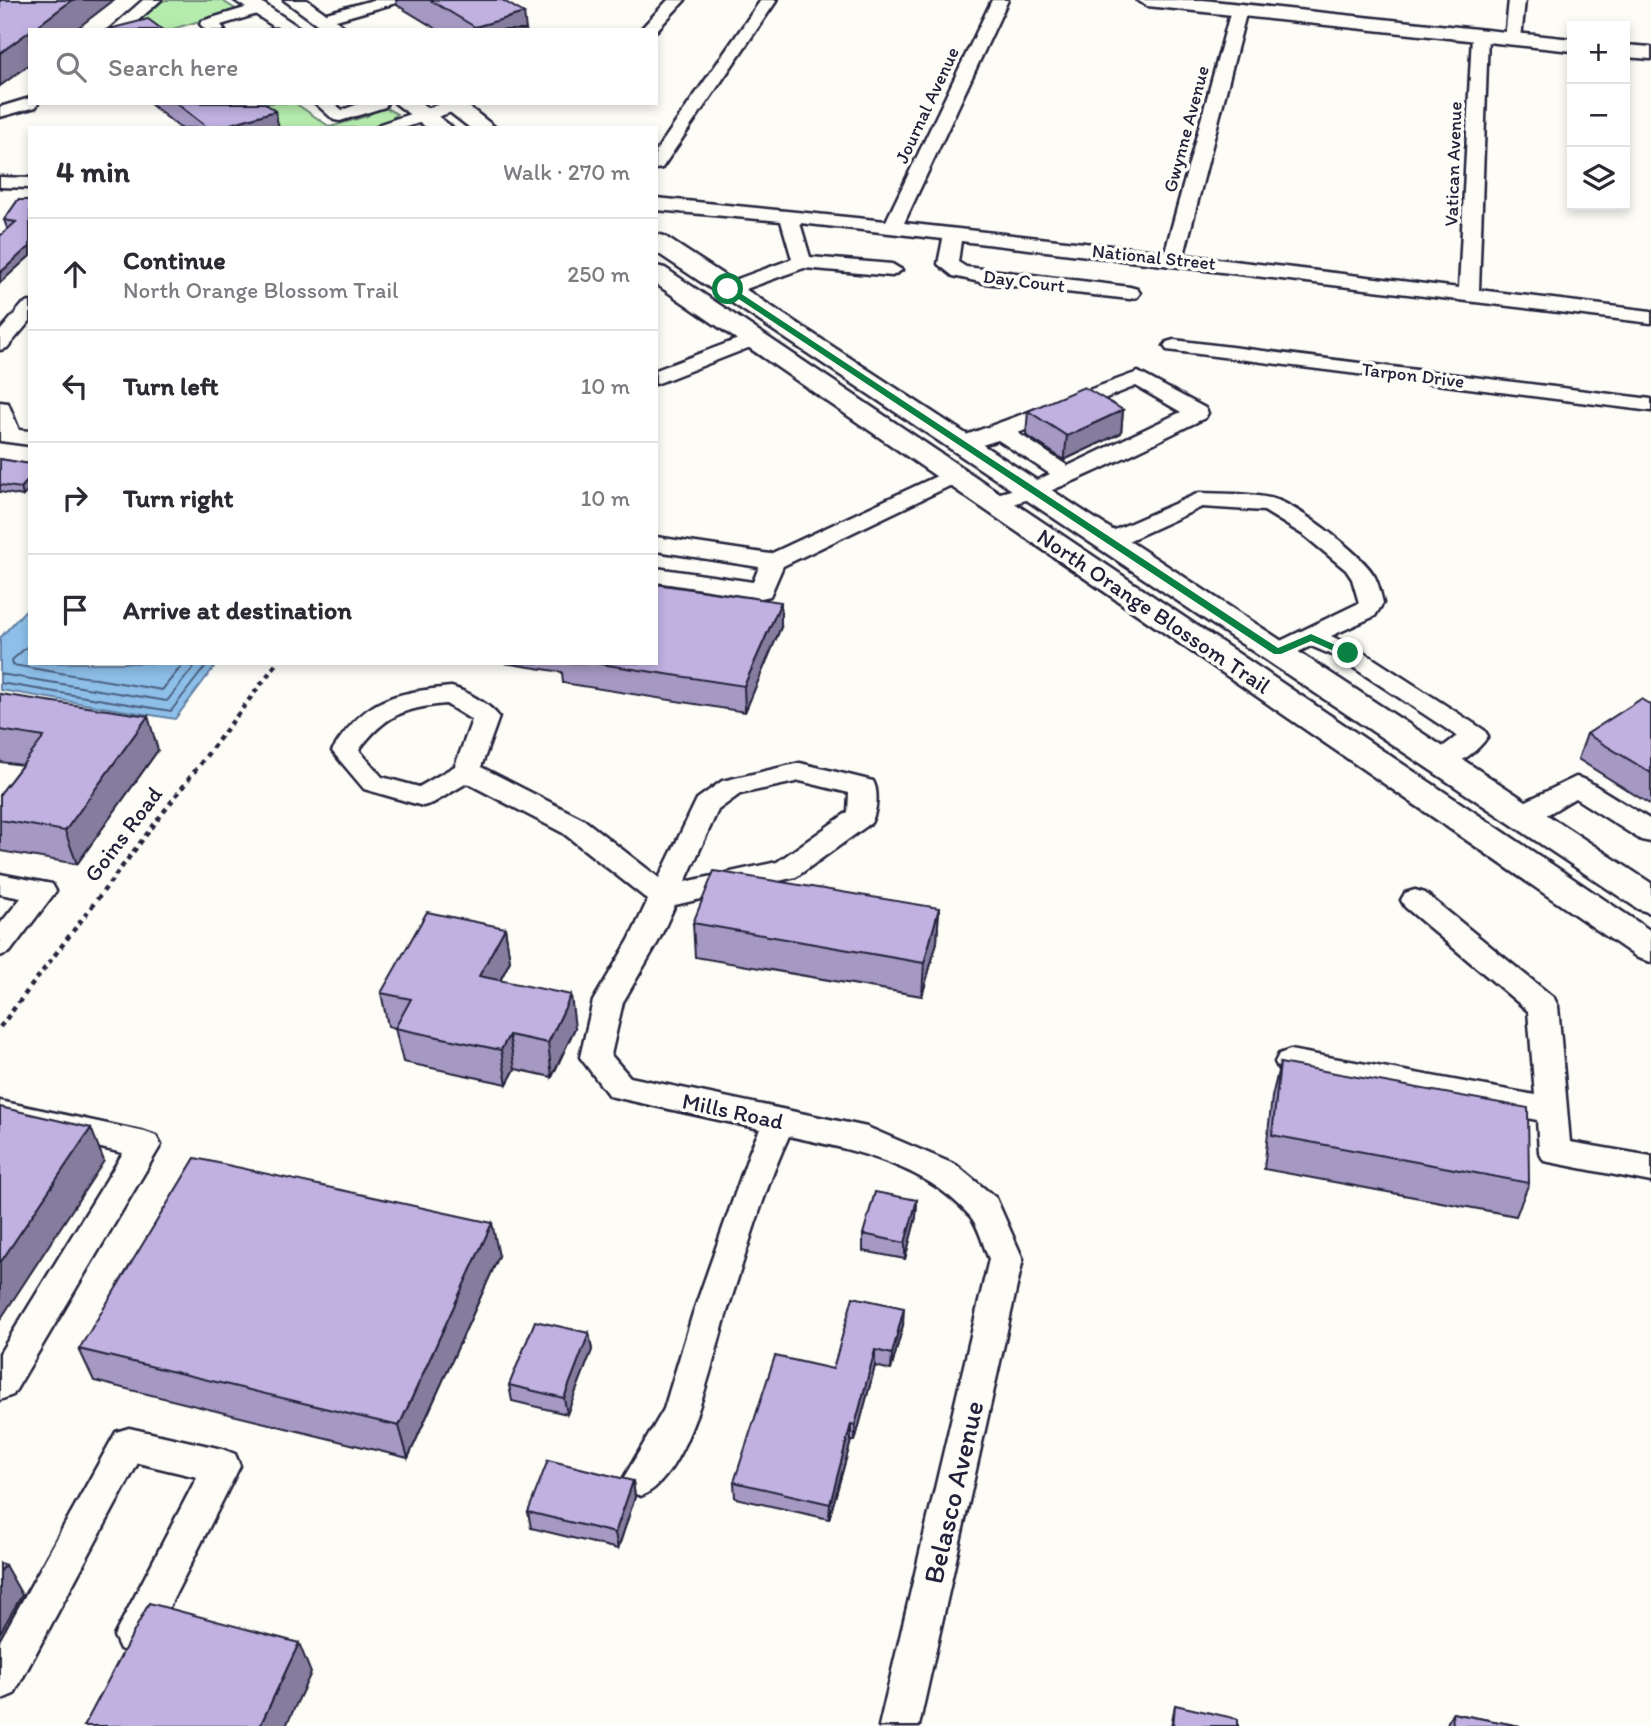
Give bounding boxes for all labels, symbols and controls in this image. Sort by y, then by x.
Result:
map controls [1567,21,1630,210]
button: + [1567,21,1630,84]
search box [28,28,658,105]
street label: Journal Avenue [890,43,964,167]
icon: search [52,48,90,86]
text: Search here [108,51,238,83]
street label: Gwynne Avenue [1158,63,1214,195]
button: − [1567,84,1630,147]
street label: Vatican Avenue [1439,101,1467,227]
button: layers [1567,147,1630,210]
text: 4 min [56,153,130,190]
text: Walk · 270 m [503,158,630,186]
street label: National Street [1091,239,1217,275]
text: Continue [123,244,226,276]
icon: ahead [56,255,94,293]
text: 250 m [567,260,630,288]
street label: Day Court [982,265,1066,297]
route start [712,273,743,304]
text: North Orange Blossom Trail [123,276,399,304]
street label: Tarpon Drive [1360,357,1466,393]
icon: left [56,367,94,405]
text: Turn left [123,370,219,402]
text: 10 m [581,372,630,400]
icon: right [56,479,94,517]
text: Turn right [123,482,234,514]
text: 10 m [581,484,630,512]
street label: North Orange Blossom Trail [1032,522,1276,700]
icon: arrive [56,591,94,629]
text: Arrive at destination [123,594,352,626]
route end [1332,637,1363,668]
street label: Goins Road [78,780,168,887]
street label: Mills Road [680,1087,787,1135]
street label: Belasco Avenue [915,1397,991,1587]

